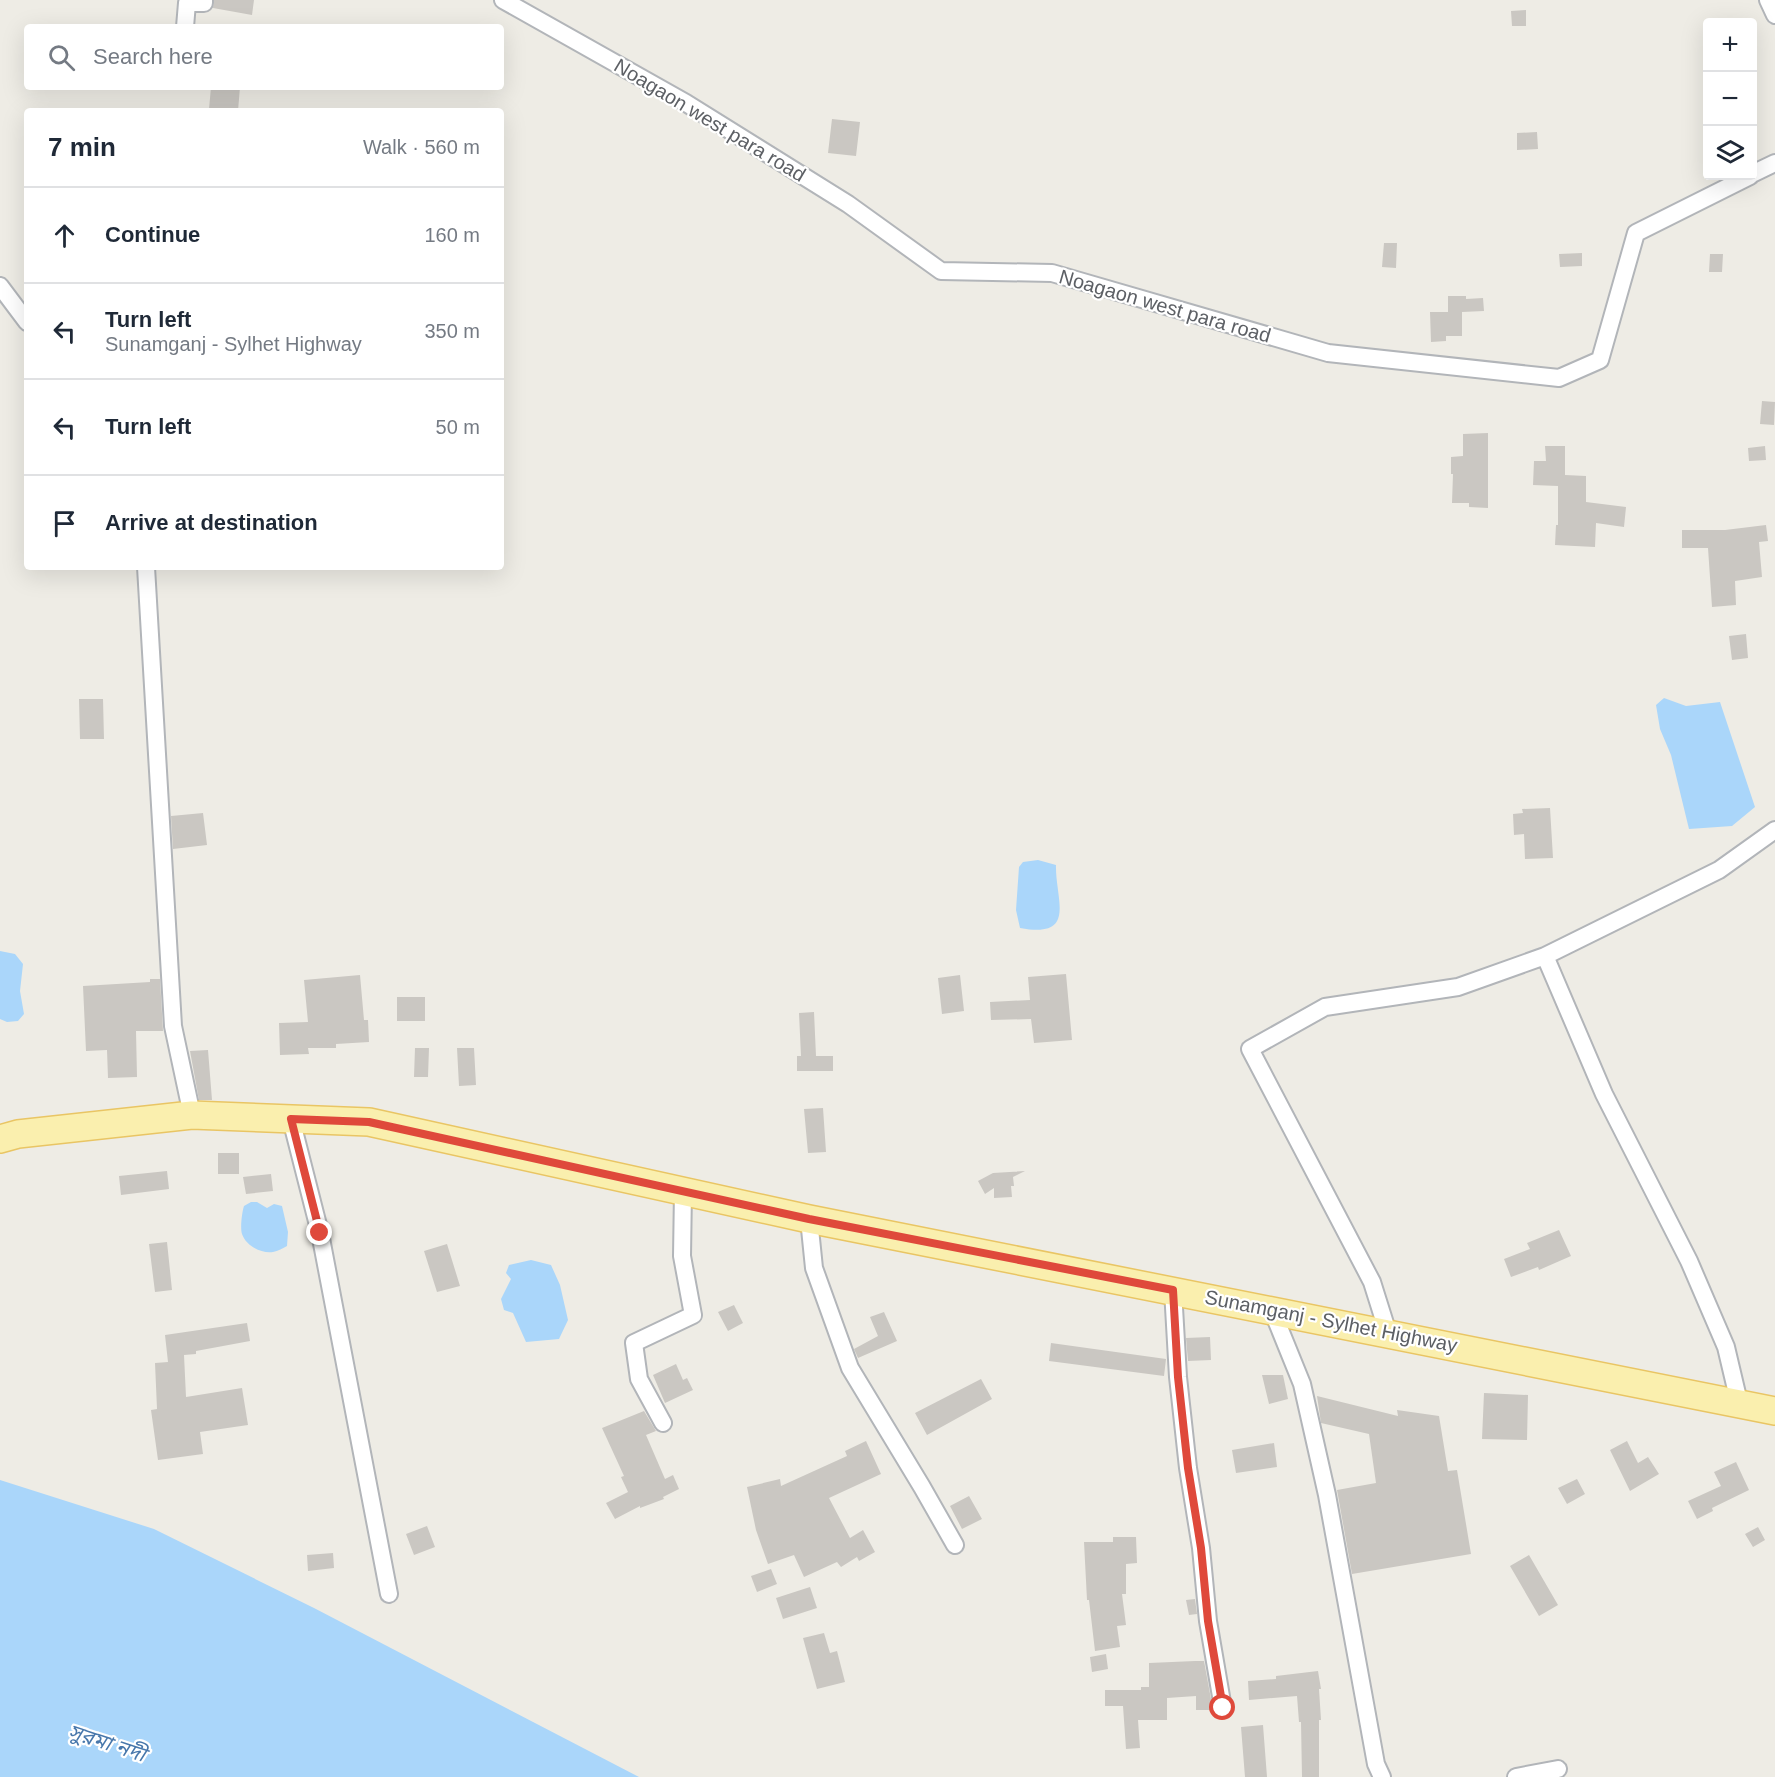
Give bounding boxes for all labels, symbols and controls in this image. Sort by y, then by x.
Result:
map controls [1703,18,1757,180]
button: + [1703,18,1757,72]
search box [24,24,504,90]
icon: search [45,41,78,74]
text: Search here [93,44,213,69]
street label: Noagaon west para road [610,54,810,186]
button: − [1703,72,1757,126]
button: layers [1703,126,1757,180]
text: 7 min [48,132,116,162]
text: Walk · 560 m [363,136,480,158]
icon: ahead [48,219,81,252]
text: Continue [105,222,200,247]
text: 160 m [424,224,480,246]
street label: Noagaon west para road [1057,265,1273,347]
text: Turn left [105,307,191,332]
icon: left [48,315,81,348]
text: 350 m [424,320,480,342]
text: Sunamganj - Sylhet Highway [105,333,362,355]
icon: left [48,411,81,444]
text: Turn left [105,414,191,439]
text: 50 m [436,416,480,438]
icon: arrive [48,507,81,540]
text: Arrive at destination [105,510,318,535]
route end [306,1219,332,1245]
street label: Sunamganj - Sylhet Highway [1203,1286,1459,1356]
route start [1209,1694,1235,1720]
water label: সুরমা নদী [65,1718,153,1768]

